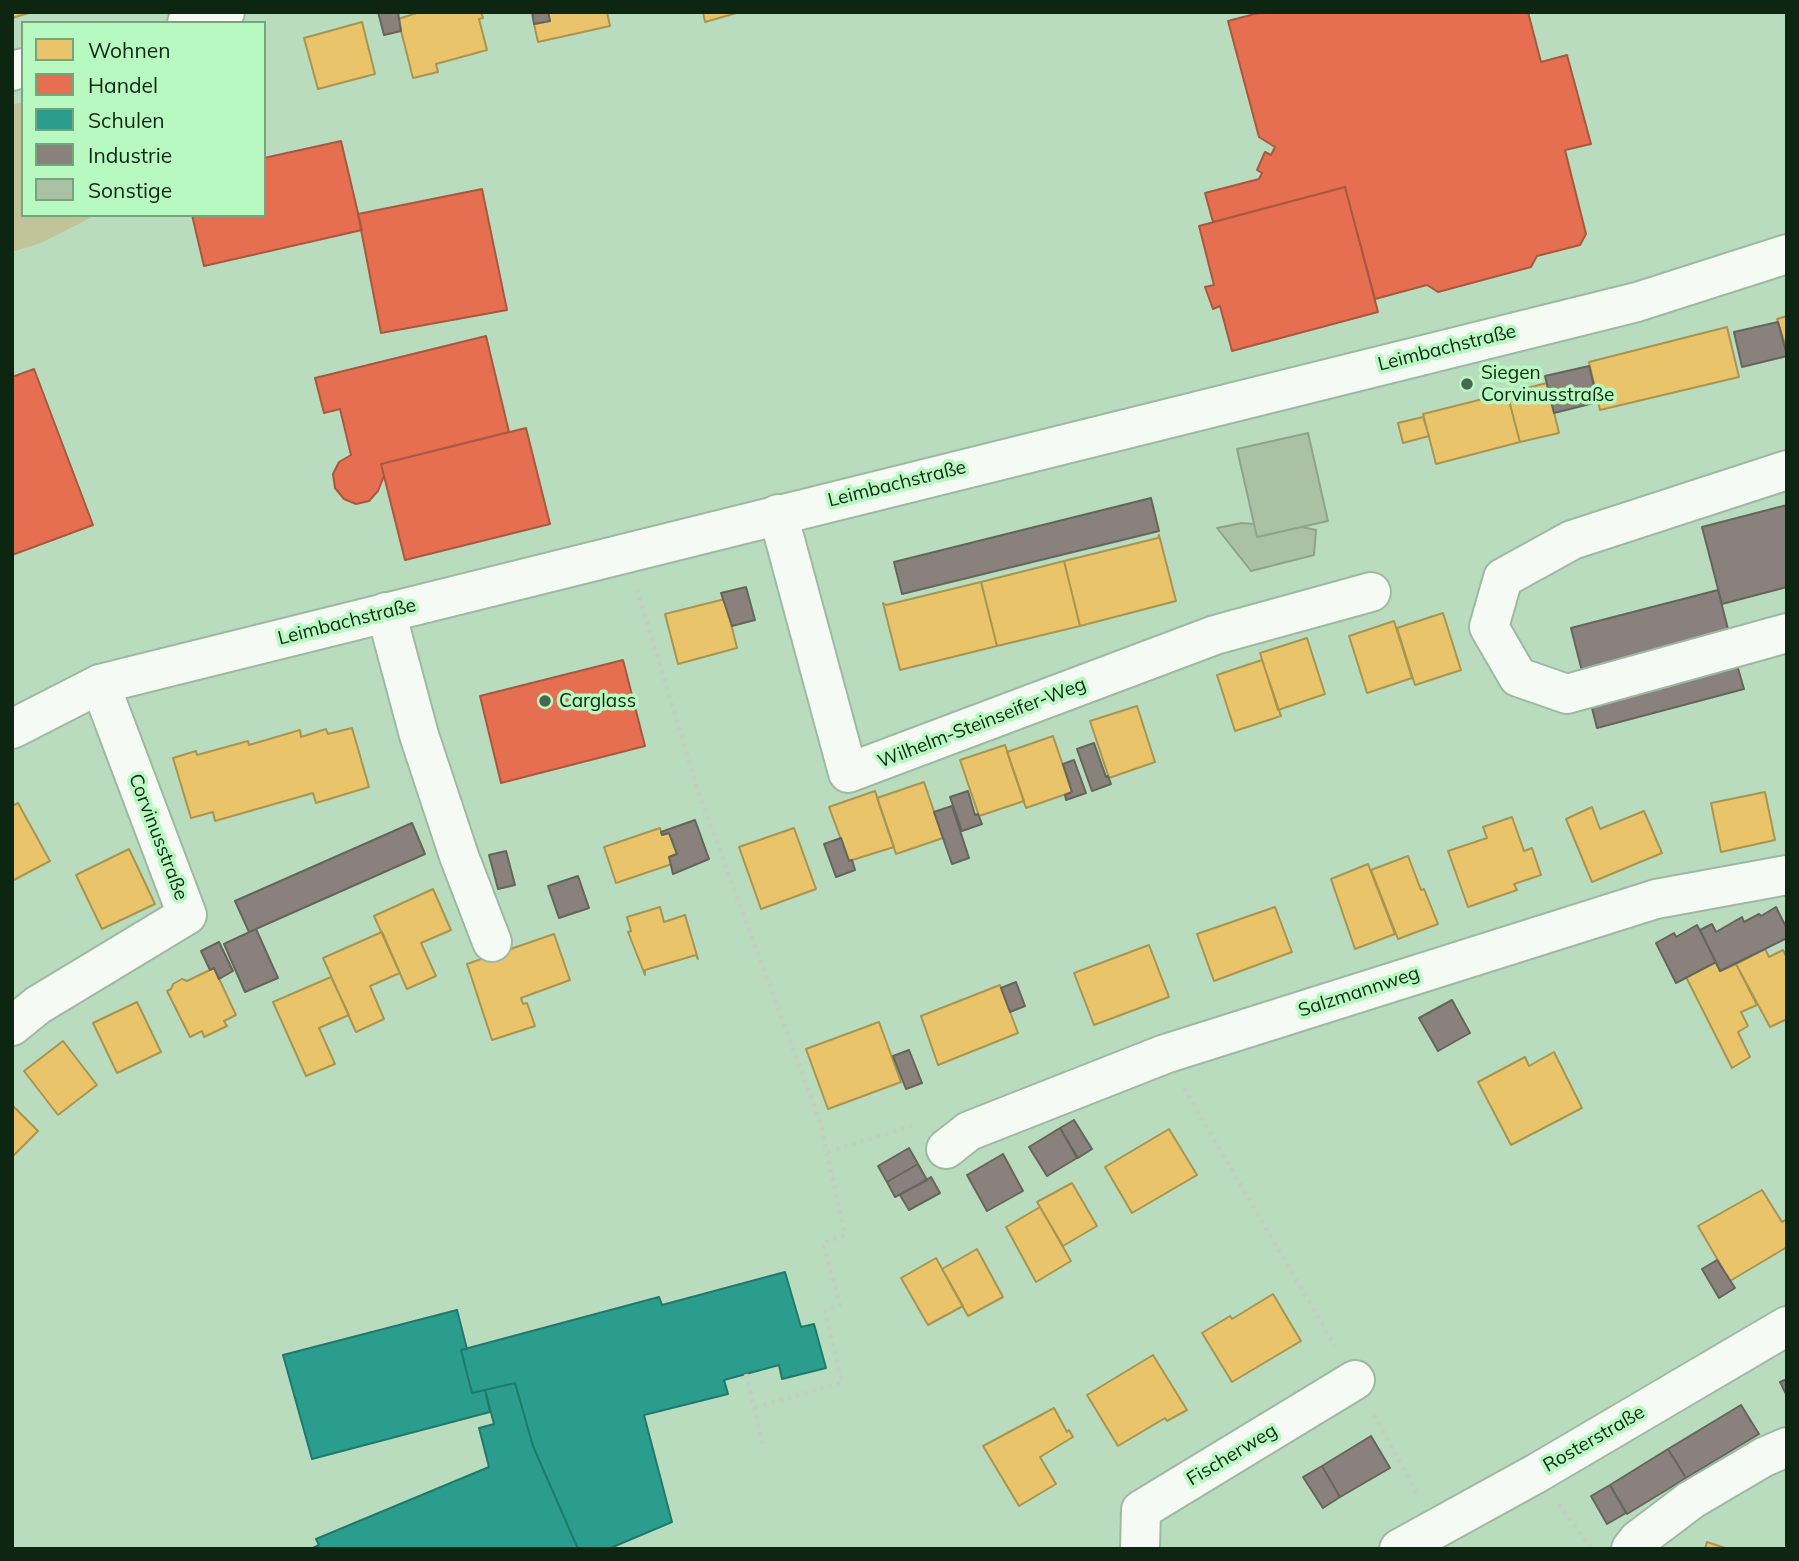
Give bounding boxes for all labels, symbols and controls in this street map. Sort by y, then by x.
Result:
legend [21,21,266,217]
text: Wohnen [88,37,170,63]
text: Handel [88,72,158,98]
text: Schulen [88,107,165,133]
text: Industrie [88,142,172,168]
text: Sonstige [88,177,172,203]
street label: Leimbachstraße [1375,320,1519,376]
place label: Siegen Corvinusstraße [1481,362,1614,406]
marker: Siegen Corvinusstraße [1459,376,1475,392]
street label: Leimbachstraße [825,456,969,512]
street label: Leimbachstraße [275,594,419,650]
street label: Wilhelm-Steinseifer-Weg [875,673,1089,773]
place label: Carglass [559,690,636,712]
marker: Carglass [537,693,553,709]
street label: Corvinusstraße [123,771,193,903]
street label: Salzmannweg [1296,962,1422,1022]
street label: Rosterstraße [1539,1401,1649,1477]
street label: Fischerweg [1183,1419,1281,1491]

